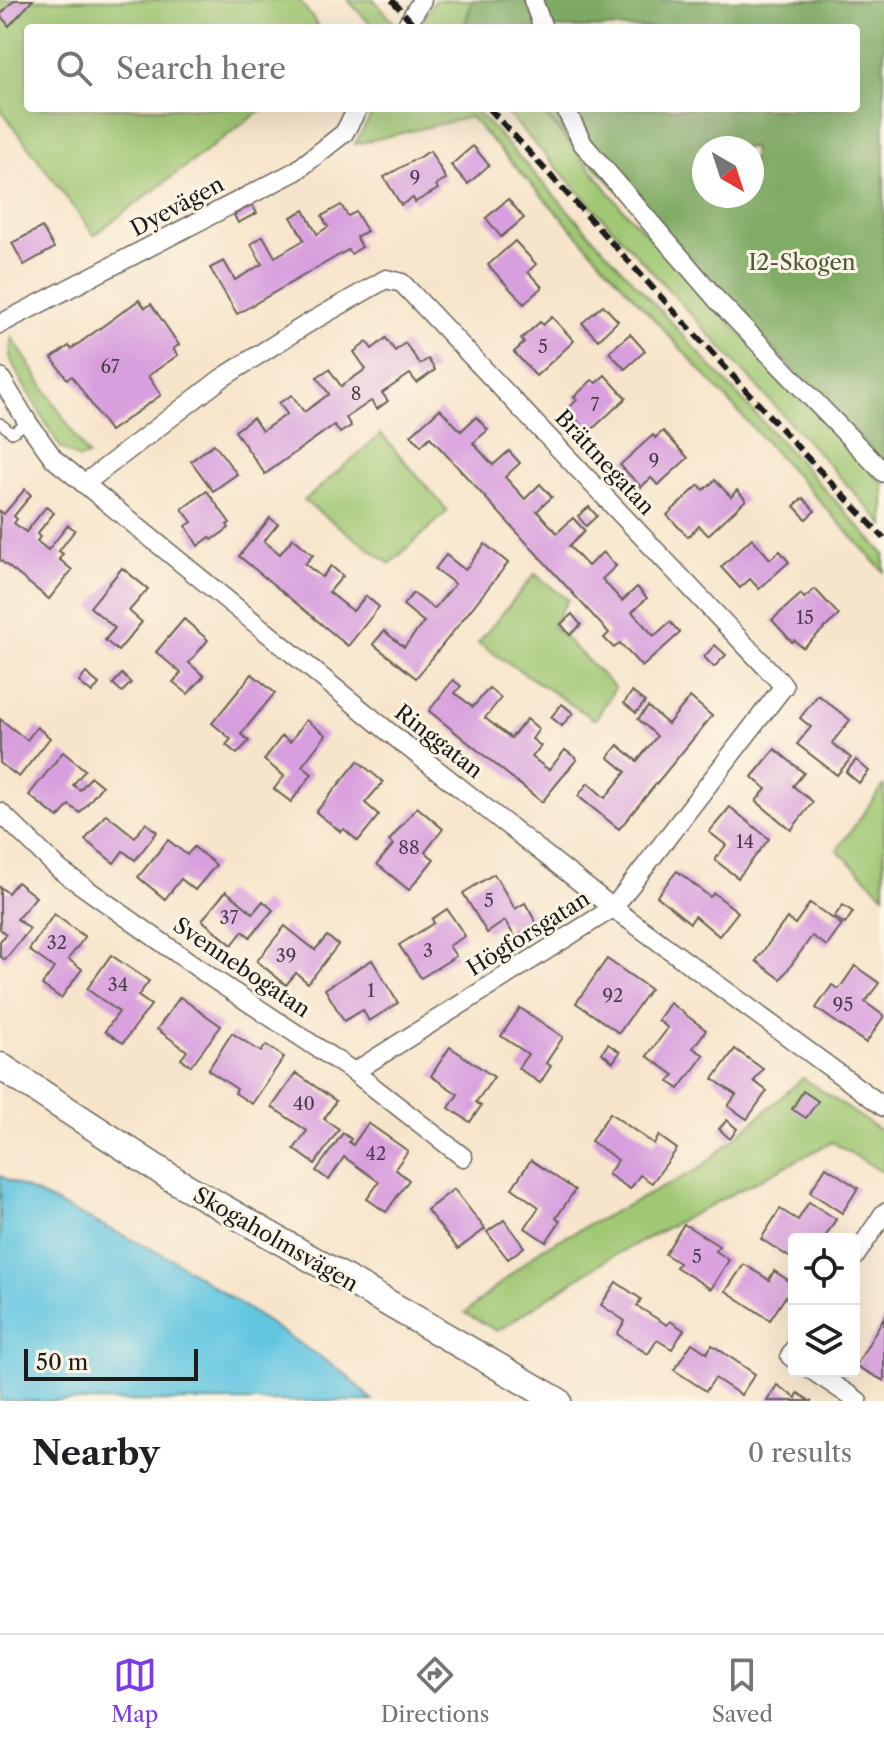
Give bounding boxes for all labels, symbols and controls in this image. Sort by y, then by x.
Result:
search box [24,24,860,112]
icon: search [52,46,96,90]
text: Search here [116,50,286,87]
north arrow [692,136,764,208]
house number: 9 [410,167,420,189]
street label: Dyevägen [126,171,229,242]
park label: I2-Skogen [748,249,856,276]
house number: 5 [538,336,548,358]
house number: 67 [100,356,120,378]
house number: 8 [351,383,361,405]
house number: 7 [591,394,600,416]
street label: Brättnegatan [549,404,660,521]
house number: 9 [649,450,659,472]
house number: 15 [796,607,814,629]
street label: Ringgatan [389,699,488,784]
house number: 14 [736,831,754,853]
house number: 88 [398,837,420,859]
street label: Högforsgatan [462,885,595,982]
house number: 5 [484,890,494,912]
house number: 37 [220,907,239,929]
street label: Svennebogatan [168,912,316,1023]
house number: 32 [47,932,67,954]
house number: 3 [423,940,433,962]
house number: 39 [276,945,296,967]
house number: 34 [108,974,128,996]
house number: 1 [367,980,375,1002]
house number: 92 [603,985,623,1007]
house number: 95 [833,994,853,1016]
house number: 40 [293,1093,315,1115]
house number: 42 [366,1143,386,1165]
street label: Skogaholmsvägen [189,1181,363,1298]
map controls [788,1233,860,1377]
button: locate [788,1233,860,1305]
house number: 5 [692,1246,702,1268]
button: layers [788,1305,860,1377]
scale bar [24,1345,198,1381]
text: 50 m [36,1349,88,1376]
text: Nearby [32,1432,160,1474]
text: 0 results [748,1437,852,1469]
tab: Map [111,1653,158,1728]
tab: Directions [381,1653,489,1728]
tab: Saved [712,1653,773,1728]

